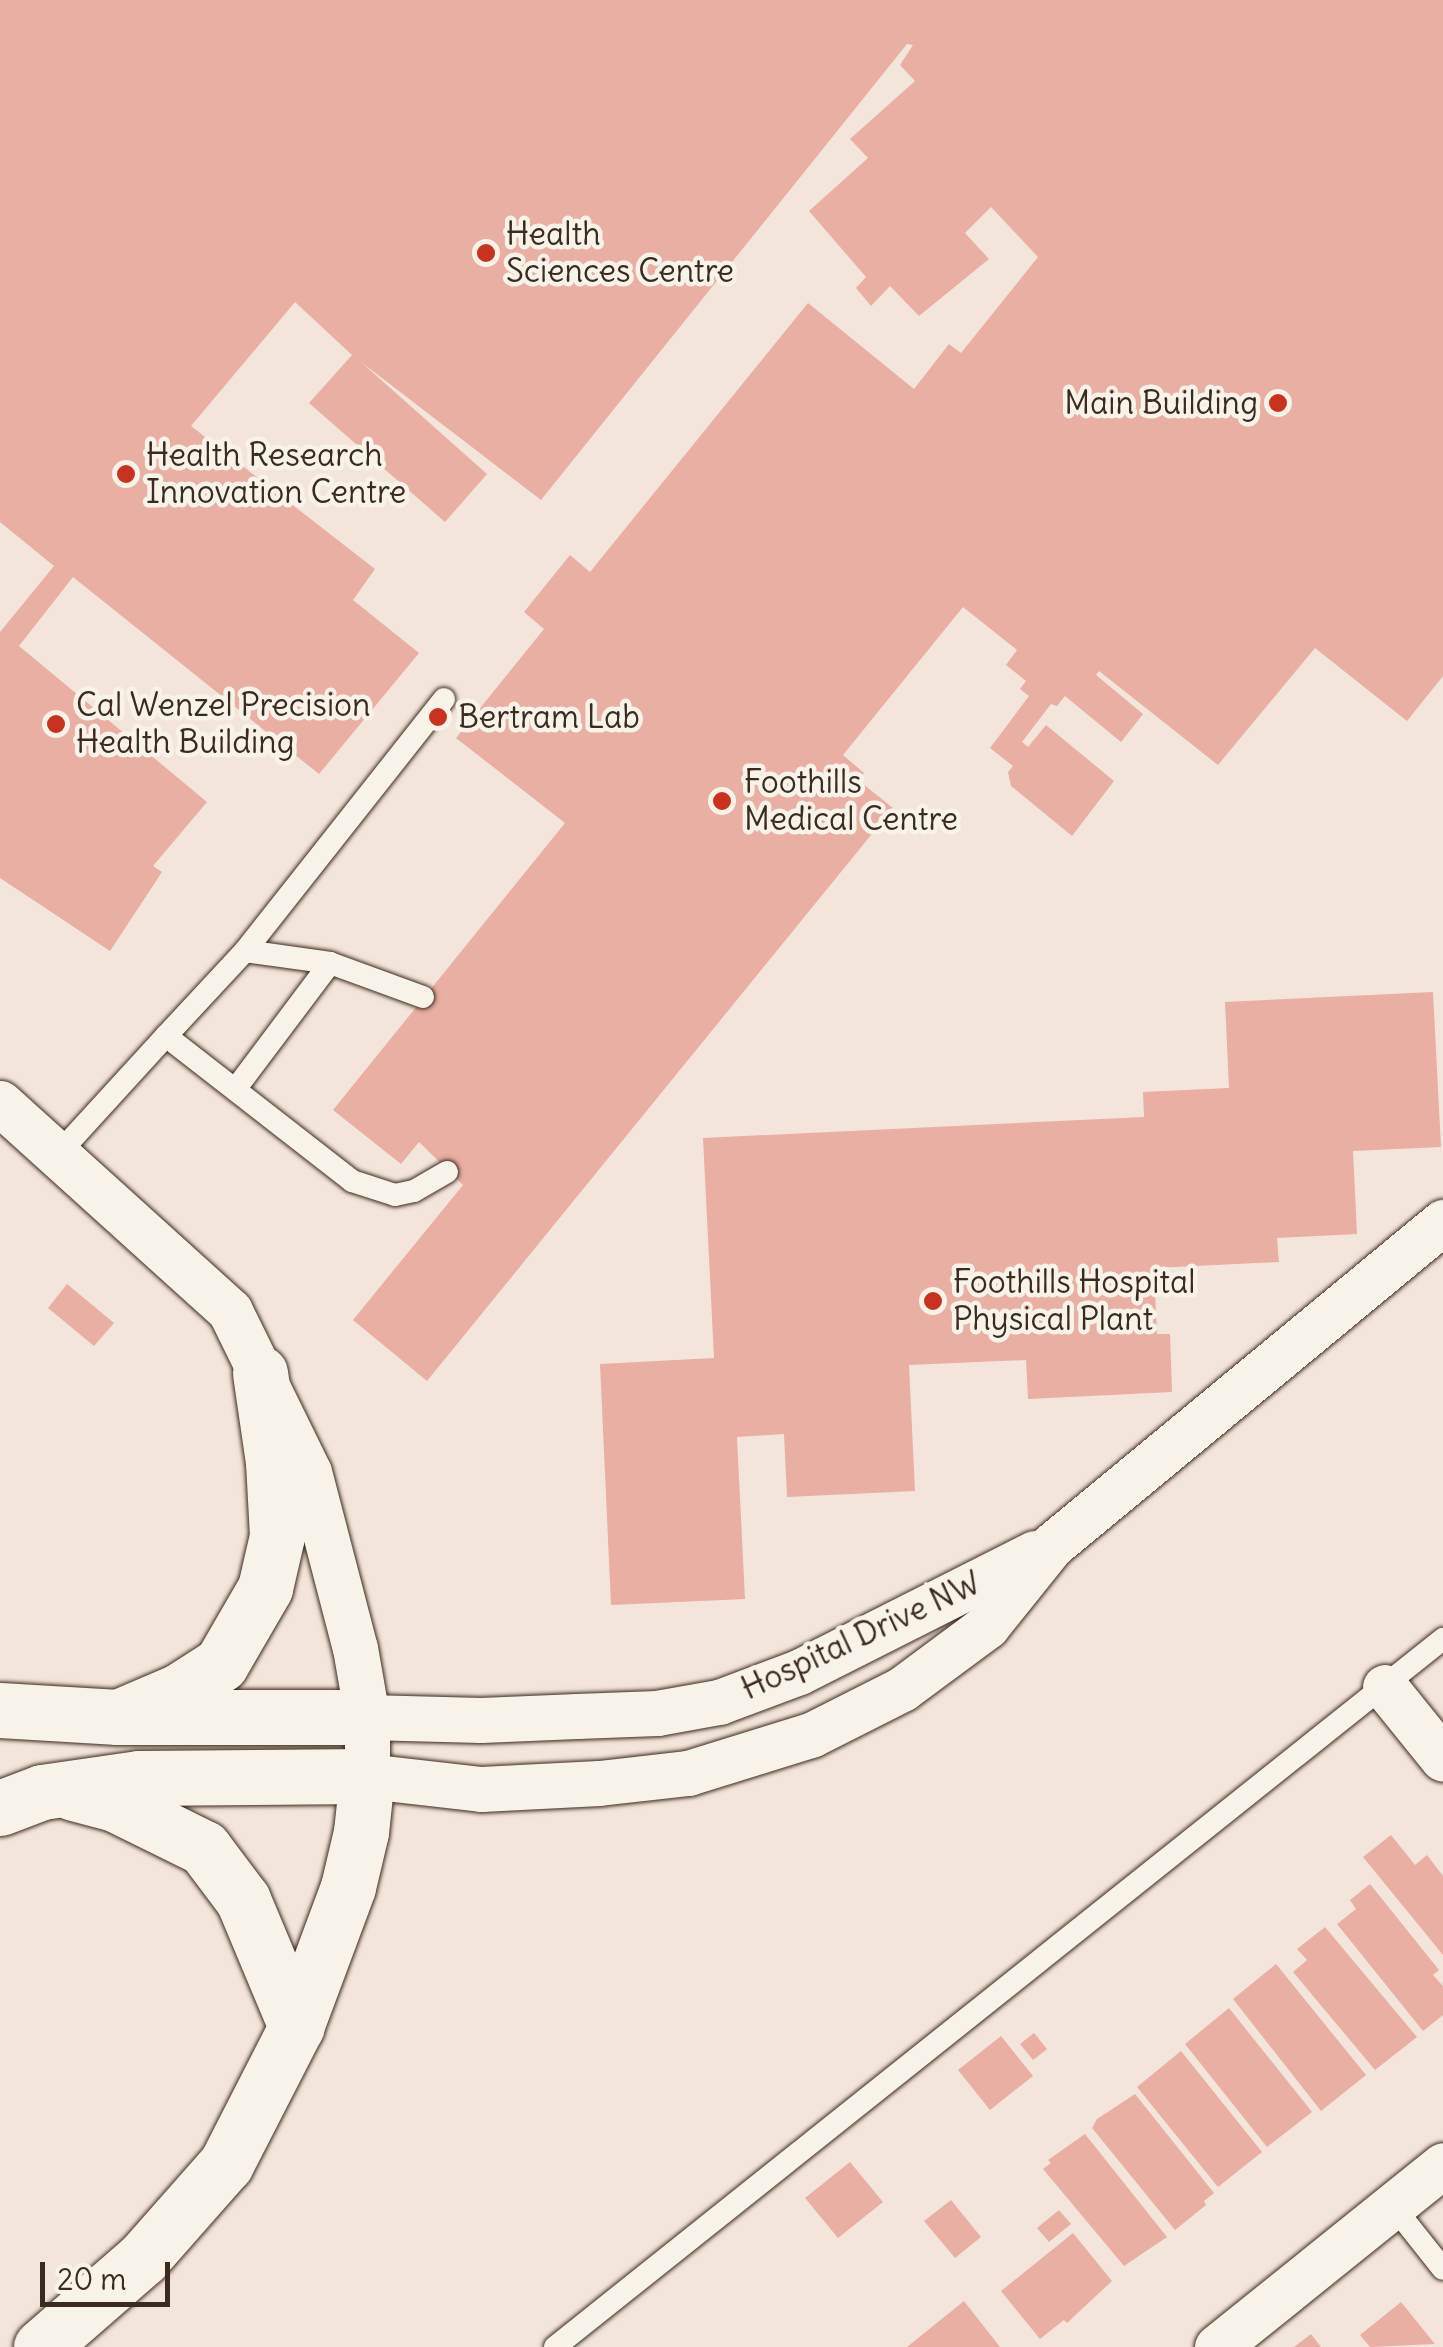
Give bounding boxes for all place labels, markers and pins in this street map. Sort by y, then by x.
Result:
place label: Health Sciences Centre [506,216,734,291]
marker: Health Sciences Centre [475,242,497,264]
place label: Main Building [1064,384,1258,422]
marker: Main Building [1267,392,1289,414]
place label: Health Research Innovation Centre [146,437,406,512]
marker: Health Research Innovation Centre [115,463,137,485]
place label: Cal Wenzel Precision Health Building [76,687,371,762]
place label: Bertram Lab [458,698,640,736]
marker: Bertram Lab [427,706,449,728]
marker: Cal Wenzel Precision Health Building [45,713,67,735]
place label: Foothills Medical Centre [744,764,958,839]
marker: Foothills Medical Centre [709,788,735,814]
place label: Foothills Hospital Physical Plant [953,1264,1196,1339]
marker: Foothills Hospital Physical Plant [922,1290,944,1312]

